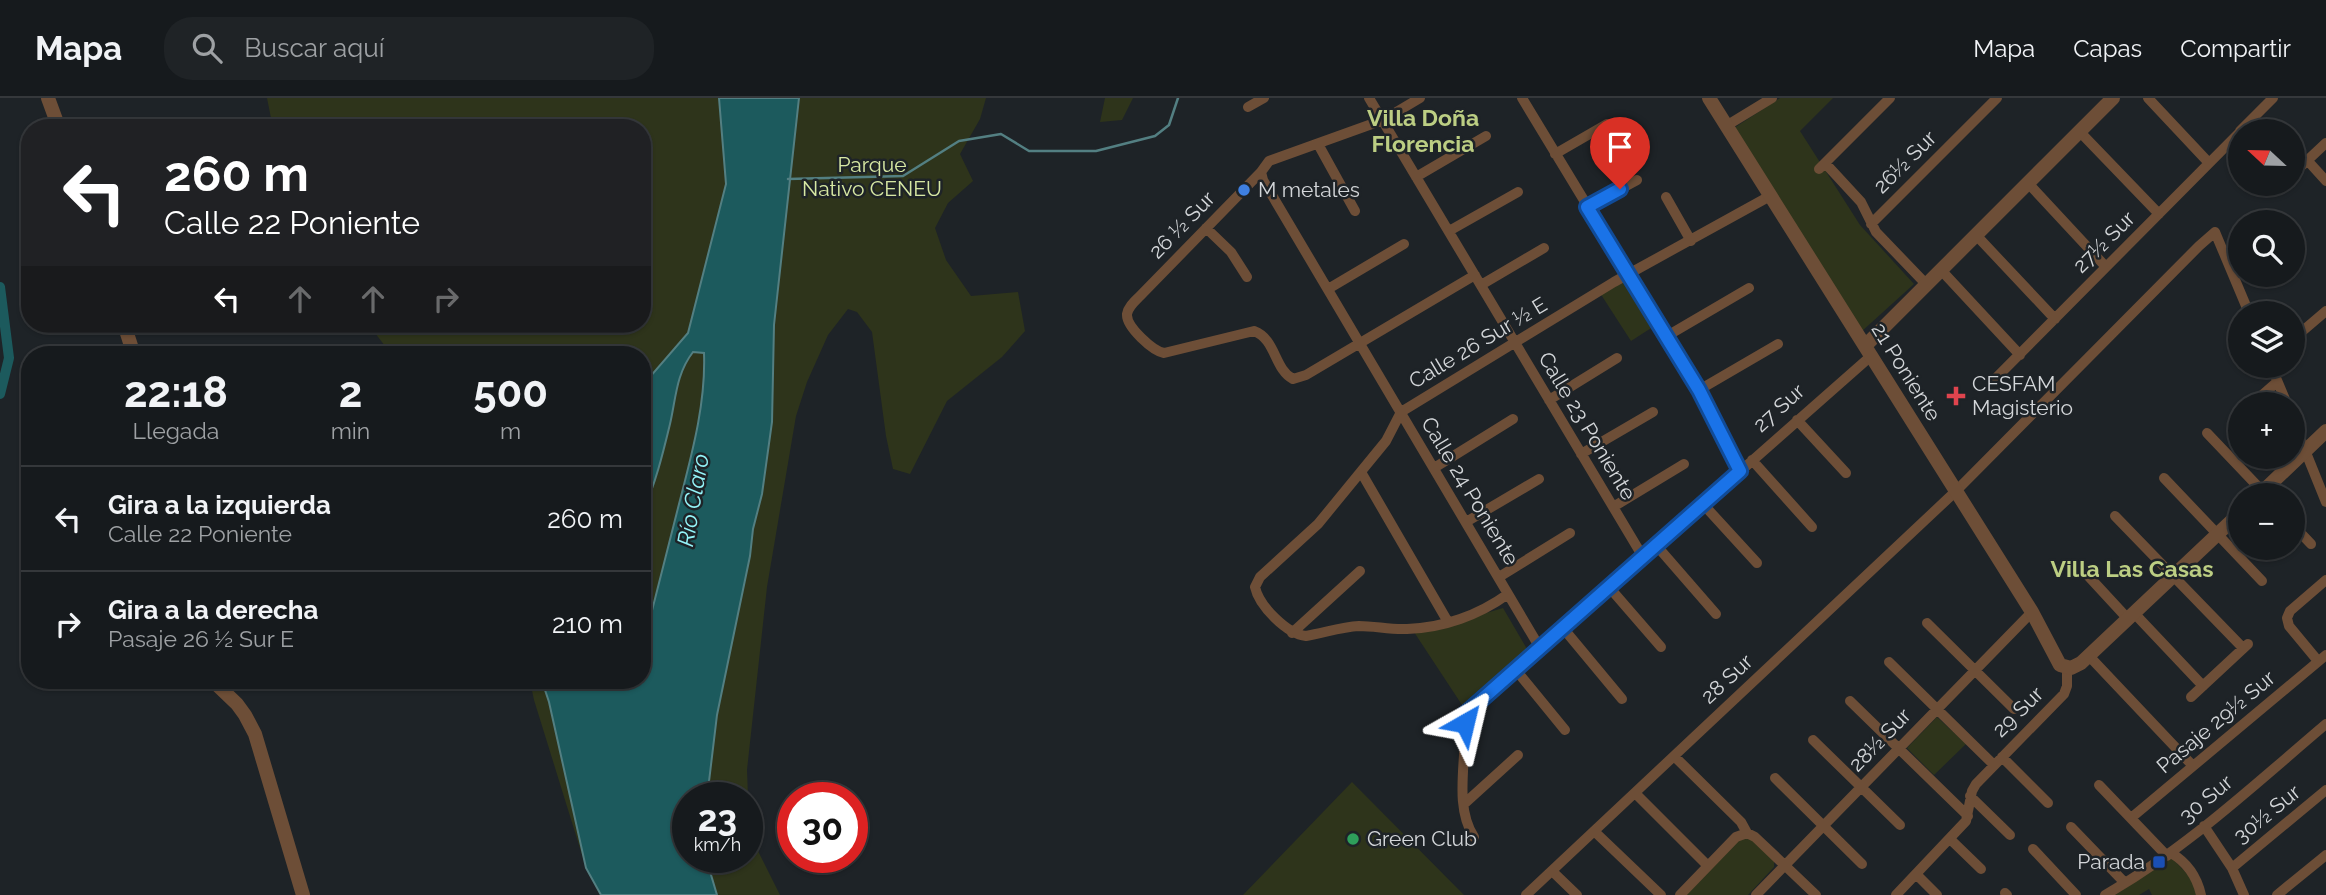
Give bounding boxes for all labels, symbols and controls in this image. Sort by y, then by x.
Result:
search box [164,17,654,80]
text: Mapa [35,29,122,68]
icon: search [188,29,226,67]
text: Buscar aquí [244,33,384,63]
text: Mapa [1973,34,2035,63]
text: Capas [2073,34,2142,63]
text: Compartir [2180,34,2291,63]
district label: Villa Doña Florencia [1367,104,1479,157]
pin [1590,117,1650,189]
north arrow [2228,119,2305,196]
map controls [2228,119,2305,560]
street label: 26½ Sur [1868,125,1942,198]
icon: arrive [1601,128,1639,166]
text: 260 m [164,145,309,202]
icon: left [49,147,140,238]
park label: Parque Nativo CENEU [802,152,942,201]
place label: M metales [1258,177,1360,202]
marker: M metales [1236,182,1252,198]
street label: 26 ½ Sur [1144,185,1220,263]
text: Calle 22 Poniente [164,204,420,241]
street label: 27½ Sur [2068,205,2140,278]
button: search [2228,210,2305,287]
icon: left [208,280,246,318]
icon: ahead [281,280,319,318]
icon: ahead [354,280,392,318]
icon: right [427,280,465,318]
street label: Calle 26 Sur ½ E [1404,292,1551,394]
button: layers [2228,301,2305,378]
street label: 21 Poniente [1866,318,1946,425]
street label: Calle 23 Poniente [1533,347,1641,504]
text: 22:18 [124,368,228,417]
text: 2 [339,368,362,417]
text: 500 [473,368,548,417]
place label: CESFAM Magisterio [1972,371,2073,420]
street label: 27 Sur [1748,378,1810,437]
marker: CESFAM Magisterio [1946,386,1966,406]
button: + [2228,392,2305,469]
street label: Calle 24 Poniente [1416,412,1525,569]
text: Llegada [132,417,219,444]
text: min [331,417,370,444]
text: m [500,417,521,444]
water label: Río Claro [671,451,714,548]
button: − [2228,483,2305,560]
text: Gira a la izquierda [108,490,331,520]
icon: left [49,500,87,538]
text: 260 m [547,504,623,534]
text: Calle 22 Poniente [108,520,292,547]
district label: Villa Las Casas [2050,555,2214,582]
text: Gira a la derecha [108,595,318,625]
icon: right [49,605,87,643]
text: 210 m [552,609,623,639]
text: Pasaje 26 ½ Sur E [108,625,294,652]
street label: 28 Sur [1696,648,1758,709]
street label: Pasaje 29½ Sur [2152,665,2280,778]
street label: 29 Sur [1987,681,2049,742]
position arrow [1428,686,1502,760]
street label: 28½ Sur [1843,702,1916,776]
street label: 30 Sur [2174,769,2238,828]
street label: 30½ Sur [2228,779,2306,848]
speed limit sign: 30 [777,782,868,873]
text: 23 [698,798,737,839]
place label: Green Club [1367,826,1477,851]
marker: Green Club [1345,831,1361,847]
text: km/h [694,834,741,855]
place label: Parada [2077,849,2145,874]
marker: Parada [2151,854,2167,870]

